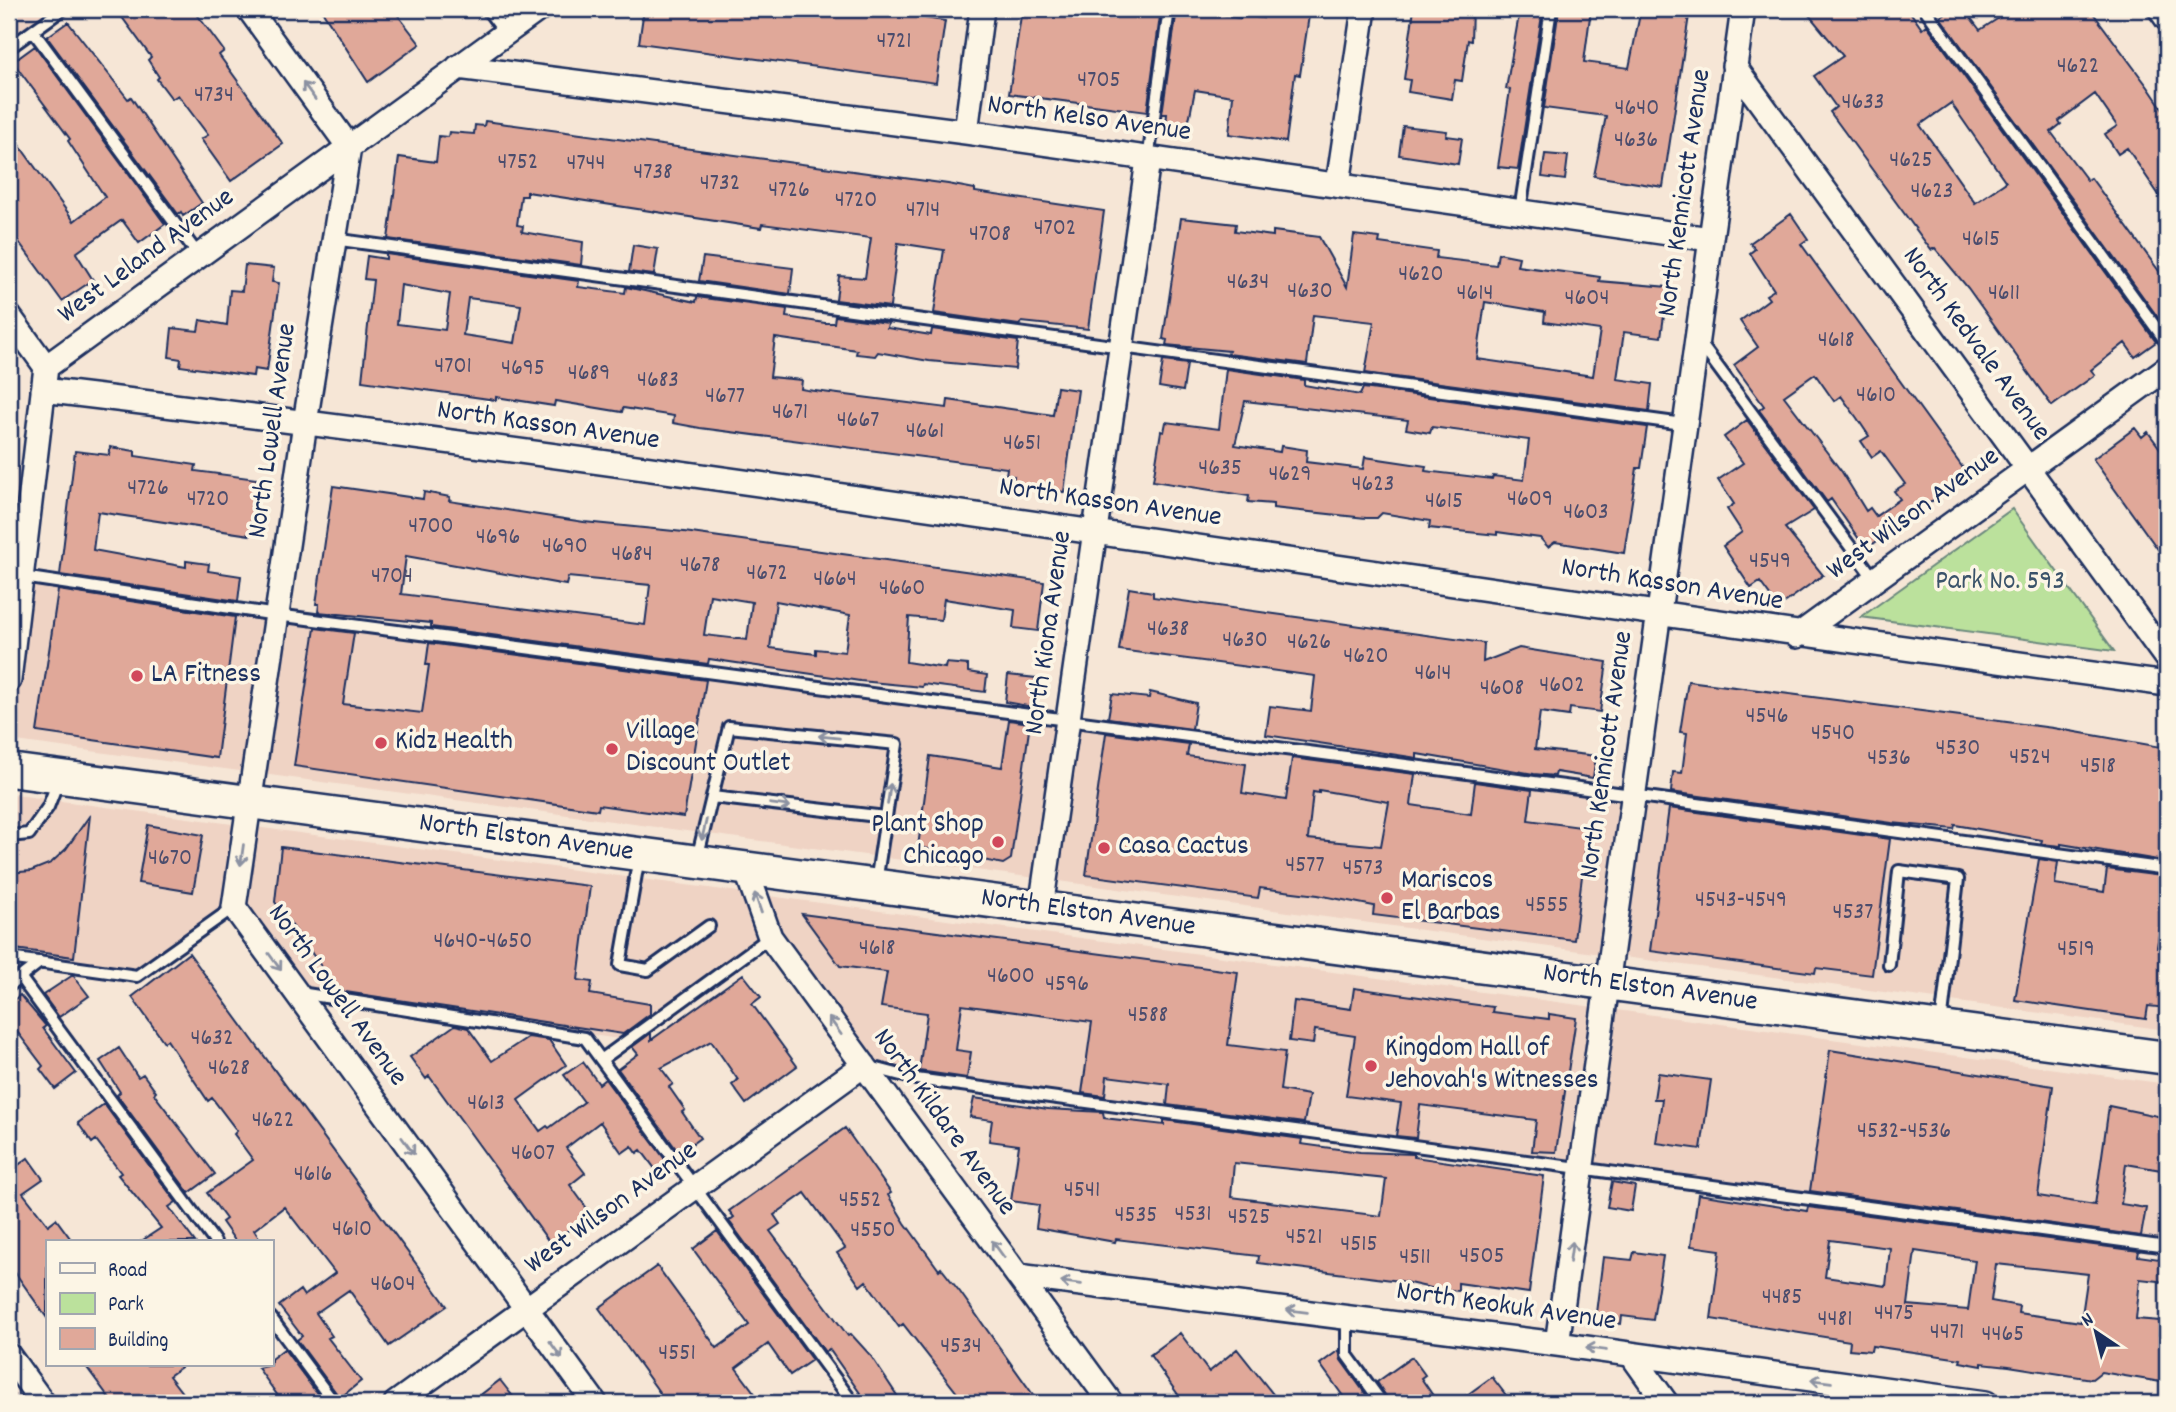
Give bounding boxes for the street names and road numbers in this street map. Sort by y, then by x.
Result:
street label: North Kennicott Avenue [1649,66,1723,320]
street label: North Kelso Avenue [984,86,1194,154]
street label: West Leland Avenue [50,179,244,335]
street label: North Kedvale Avenue [1891,240,2059,450]
street label: North Lowell Avenue [239,321,309,541]
street label: North Kasson Avenue [434,392,662,462]
street label: West Wilson Avenue [1819,439,2009,591]
street label: North Kasson Avenue [996,469,1224,539]
street label: North Kiona Avenue [1016,528,1084,738]
street label: North Kasson Avenue [1558,549,1786,623]
street label: North Kennicott Avenue [1571,628,1645,882]
street label: North Elston Avenue [416,804,636,874]
street label: North Elston Avenue [978,879,1198,949]
street label: North Lowell Avenue [256,897,416,1095]
street label: North Elston Avenue [1540,954,1760,1024]
street label: North Kildare Avenue [861,1021,1025,1225]
street label: West Wilson Avenue [517,1133,707,1285]
street label: North Keokuk Avenue [1393,1273,1619,1343]

